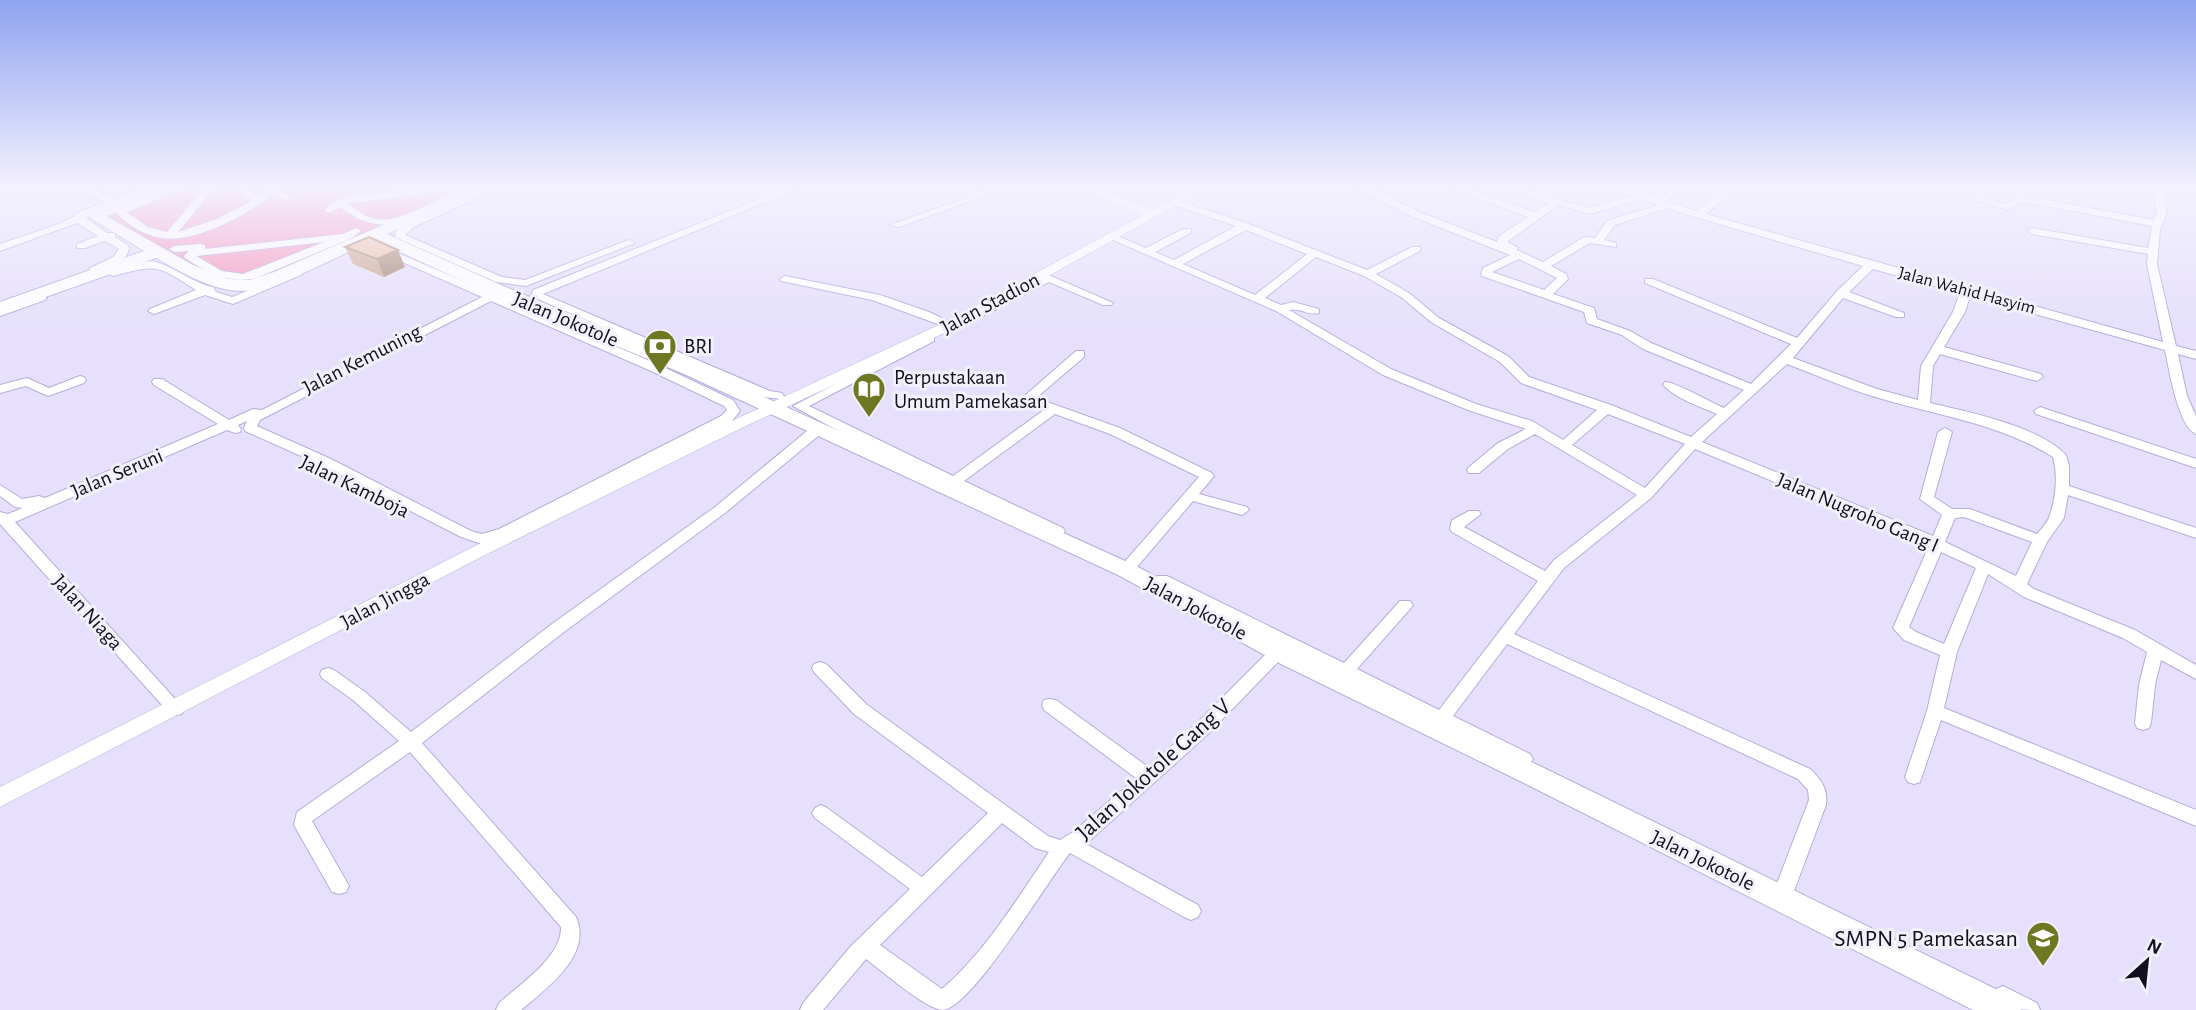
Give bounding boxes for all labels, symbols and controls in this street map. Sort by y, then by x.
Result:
street label: Jalan Wahid Hasyim [1896,264,2037,318]
street label: Jalan Stadion [938,269,1043,338]
street label: Jalan Jokotole [510,288,622,351]
street label: Jalan Kemuning [300,320,425,398]
bank icon: BRI [641,327,679,376]
place label: BRI [684,336,713,357]
place label: Perpustakaan Umum Pamekasan [894,367,1048,412]
library icon: Perpustakaan Umum Pamekasan [850,370,888,419]
street label: Jalan Seruni [68,445,166,502]
street label: Jalan Kamboja [297,451,413,522]
street label: Jalan Nugroho Gang I [1774,469,1942,556]
street label: Jalan Jingga [337,568,433,633]
street label: Jalan Niaga [49,571,127,654]
street label: Jalan Jokotole [1141,573,1250,644]
street label: Jalan Jokotole Gang V [1072,694,1236,845]
street label: Jalan Jokotole [1648,826,1758,895]
school or university icon: SMPN 5 Pamekasan [2024,919,2062,968]
north arrow [2112,926,2182,996]
place label: SMPN 5 Pamekasan [1834,927,2018,951]
text: N [2144,936,2164,959]

